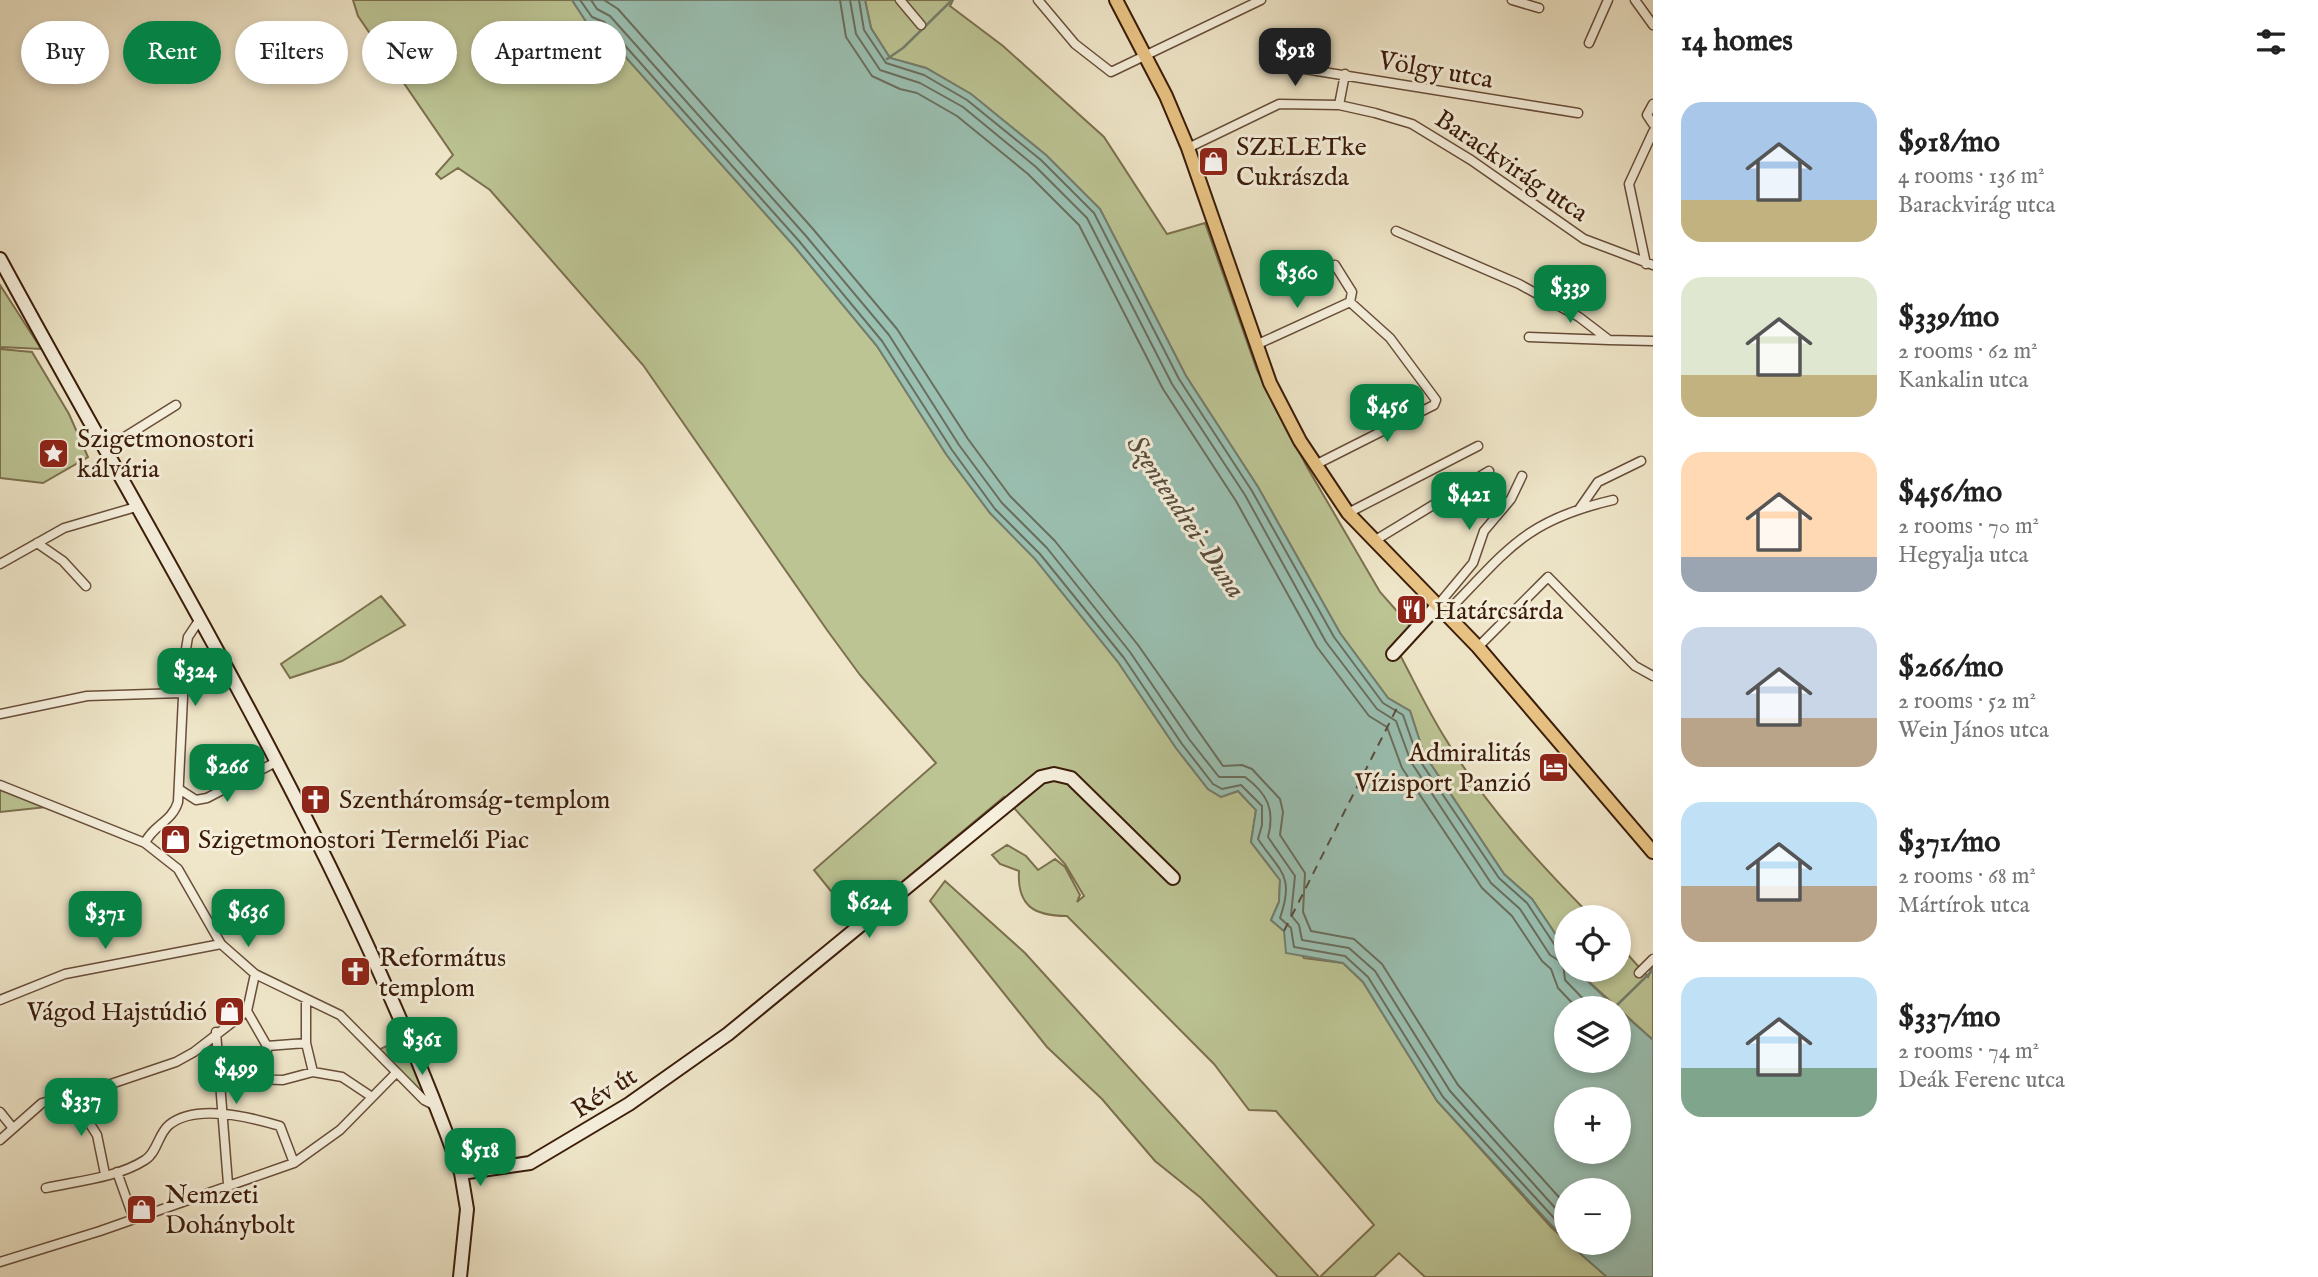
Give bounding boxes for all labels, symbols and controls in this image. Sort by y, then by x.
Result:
chip: Buy [21,21,109,84]
chip: Rent [123,21,221,84]
chip: Filters [235,21,348,84]
chip: New [362,21,457,84]
chip: Apartment [471,21,626,84]
text: 14 homes [1681,23,1793,61]
icon: filters [2252,23,2290,61]
pin: $918 [1254,28,1336,88]
text: $918 [1275,36,1315,65]
street label: Völgy utca [1375,44,1496,97]
street label: Barackvirág utca [1428,103,1595,230]
text: $918/mo [1898,124,2000,162]
icon: home [1737,130,1821,214]
place label: SZELETke Cukrászda [1236,131,1367,194]
shop icon: SZELETke Cukrászda [1196,144,1230,178]
text: 4 rooms · 136 m² [1898,162,2045,191]
text: Barackvirág utca [1898,191,2056,220]
pin: $360 [1256,250,1338,310]
text: $360 [1276,258,1318,287]
pin: $339 [1529,266,1611,325]
text: $339 [1550,273,1590,302]
text: $339/mo [1898,299,1999,337]
icon: home [1737,305,1821,389]
text: 2 rooms · 62 m² [1898,337,2038,366]
text: Kankalin utca [1898,366,2028,395]
pin: $456 [1346,384,1428,444]
text: $456 [1366,392,1408,421]
place label: Szigetmonostori kálvária [77,423,255,486]
water label: Szentendrei-Duna [1117,429,1252,606]
place icon: Szigetmonostori kálvária [37,436,71,470]
pin: $421 [1428,472,1510,532]
text: $456/mo [1898,474,2002,512]
text: $421 [1447,480,1491,509]
icon: home [1737,480,1821,564]
text: 2 rooms · 70 m² [1898,512,2039,541]
text: Hegyalja utca [1898,541,2029,570]
restaurant icon: Határcsárda [1394,593,1428,627]
place label: Határcsárda [1434,595,1564,628]
pin: $324 [154,648,236,708]
text: $266/mo [1898,649,2003,687]
icon: home [1737,655,1821,739]
text: $324 [173,656,217,685]
text: 2 rooms · 52 m² [1898,687,2036,716]
text: Wein János utca [1898,716,2049,745]
place label: Admiralitás Vízisport Panzió [1354,737,1531,800]
pin: $266 [186,744,268,804]
hotel icon: Admiralitás Vízisport Panzió [1537,750,1571,784]
text: $266 [206,752,248,781]
church icon: Szentháromság-templom [299,782,333,816]
place label: Szentháromság-templom [339,784,610,817]
shop icon: Szigetmonostori Termelői Piac [158,822,192,856]
place label: Szigetmonostori Termelői Piac [198,824,529,857]
text: $371/mo [1898,824,2000,862]
icon: home [1737,830,1821,914]
text: 2 rooms · 68 m² [1898,862,2036,891]
pin: $624 [828,880,910,940]
text: $624 [847,888,891,917]
pin: $636 [207,890,289,949]
text: Mártírok utca [1898,891,2030,920]
pin: $371 [64,892,146,951]
text: $636 [228,897,268,926]
text: $371 [85,899,125,928]
map controls [1554,905,1631,1255]
button: locate [1554,905,1631,982]
place label: Református templom [379,942,506,1005]
church icon: Református templom [339,955,373,989]
shop icon: Vágod Hajstúdió [213,994,247,1028]
place label: Vágod Hajstúdió [26,996,207,1029]
button: layers [1554,996,1631,1073]
text: $337/mo [1898,999,2001,1037]
icon: home [1737,1005,1821,1089]
pin: $361 [381,1018,463,1077]
text: $361 [402,1025,442,1054]
text: 2 rooms · 74 m² [1898,1037,2039,1066]
pin: $499 [195,1046,277,1106]
text: $499 [214,1054,258,1083]
street label: Rév út [566,1060,644,1126]
text: Deák Ferenc utca [1898,1066,2065,1095]
pin: $337 [40,1078,122,1138]
text: $337 [61,1086,101,1115]
button: + [1554,1087,1631,1164]
pin: $518 [439,1128,521,1188]
text: $518 [461,1136,499,1165]
button: − [1554,1178,1631,1255]
place label: Nemzeti Dohánybolt [165,1179,295,1242]
shop icon: Nemzeti Dohánybolt [125,1192,159,1226]

